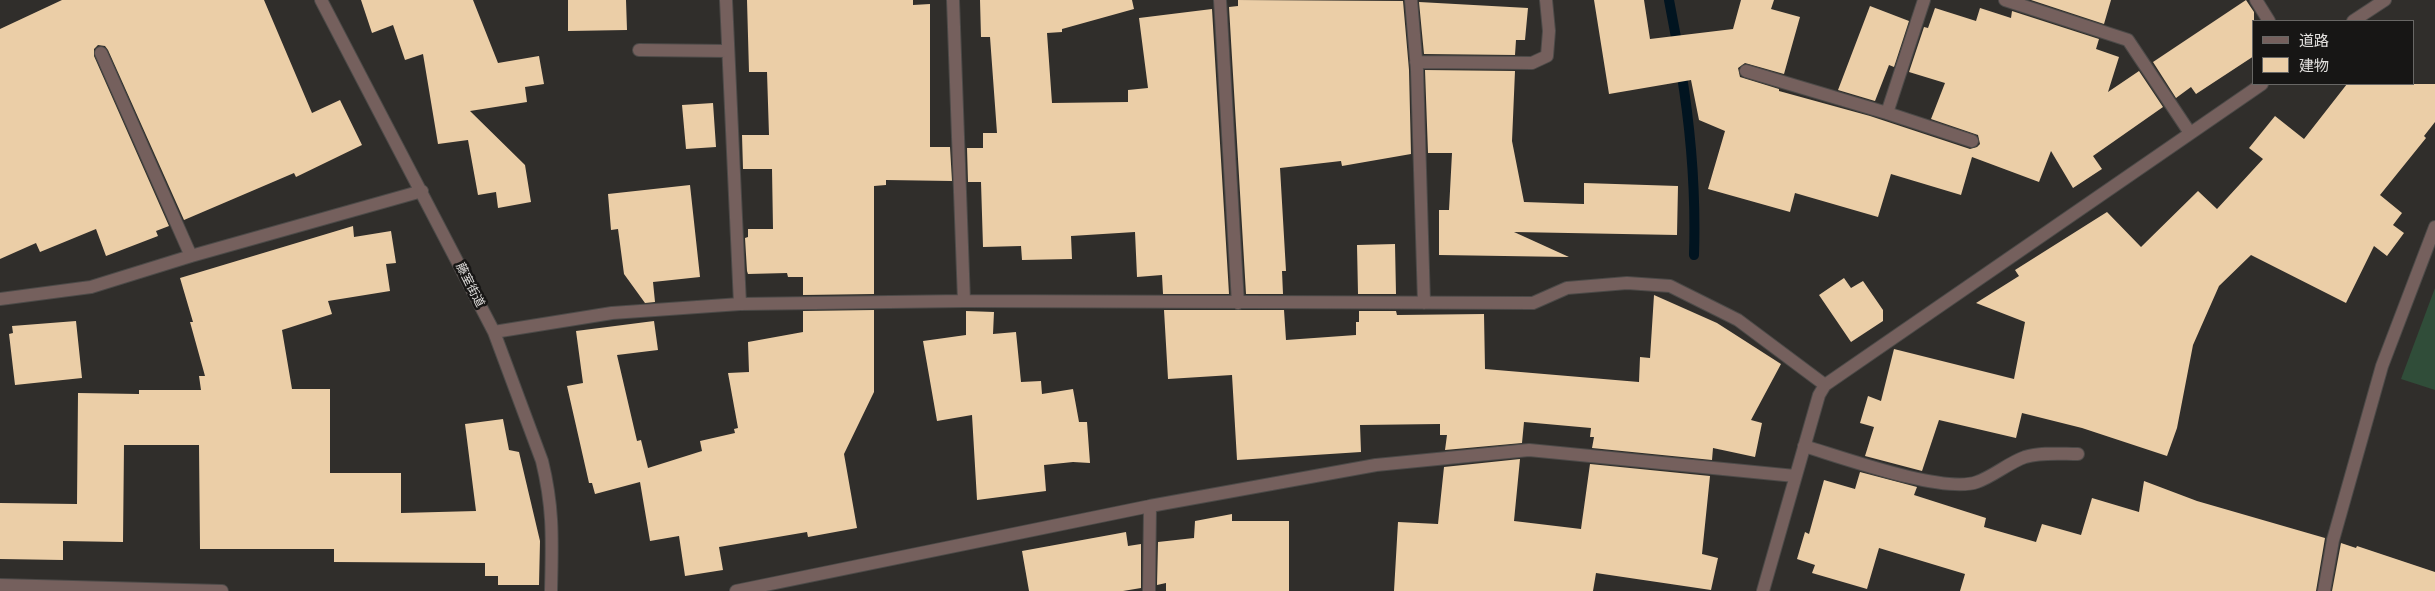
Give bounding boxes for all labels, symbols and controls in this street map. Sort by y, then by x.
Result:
legend [2252,20,2415,85]
text: 道路 [2299,32,2329,50]
text: 建物 [2299,57,2329,75]
street label: 藤室街道 [453,260,487,310]

